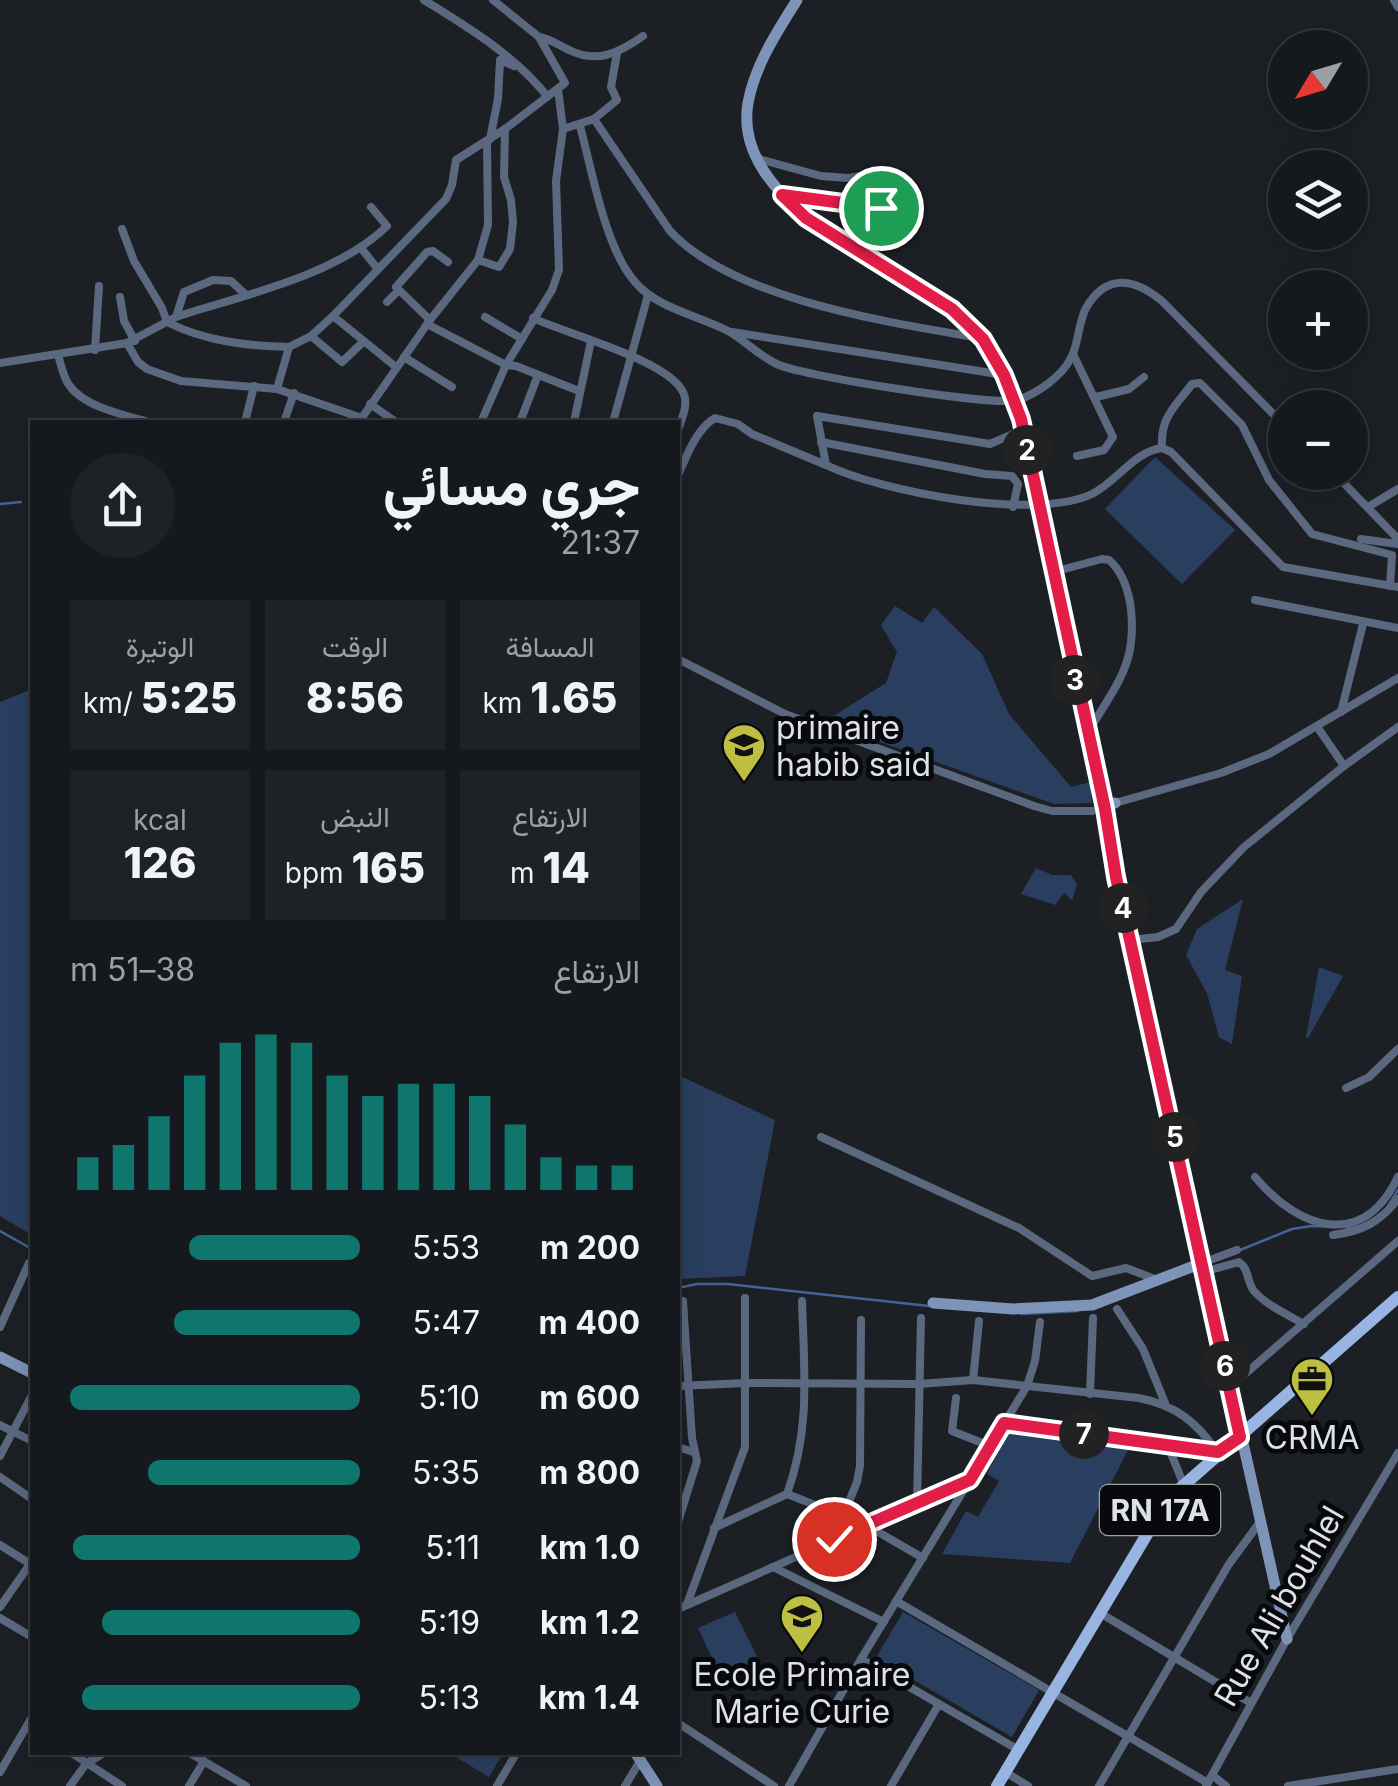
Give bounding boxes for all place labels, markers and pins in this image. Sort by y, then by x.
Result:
pin [839,166,924,251]
pin: 2 [1002,425,1052,475]
pin: 3 [1050,655,1100,705]
place label: primaire habib said [776,708,931,784]
school or university icon: primaire habib said [721,722,767,783]
pin: 4 [1098,883,1148,933]
pin: 5 [1150,1112,1200,1162]
pin: 6 [1200,1341,1250,1391]
office icon: CRMA [1289,1356,1335,1417]
pin: 7 [1059,1409,1109,1459]
place label: CRMA [1265,1418,1359,1457]
pin [792,1497,877,1582]
school or university icon: Ecole Primaire Marie Curie [779,1593,825,1654]
place label: Ecole Primaire Marie Curie [694,1655,910,1731]

